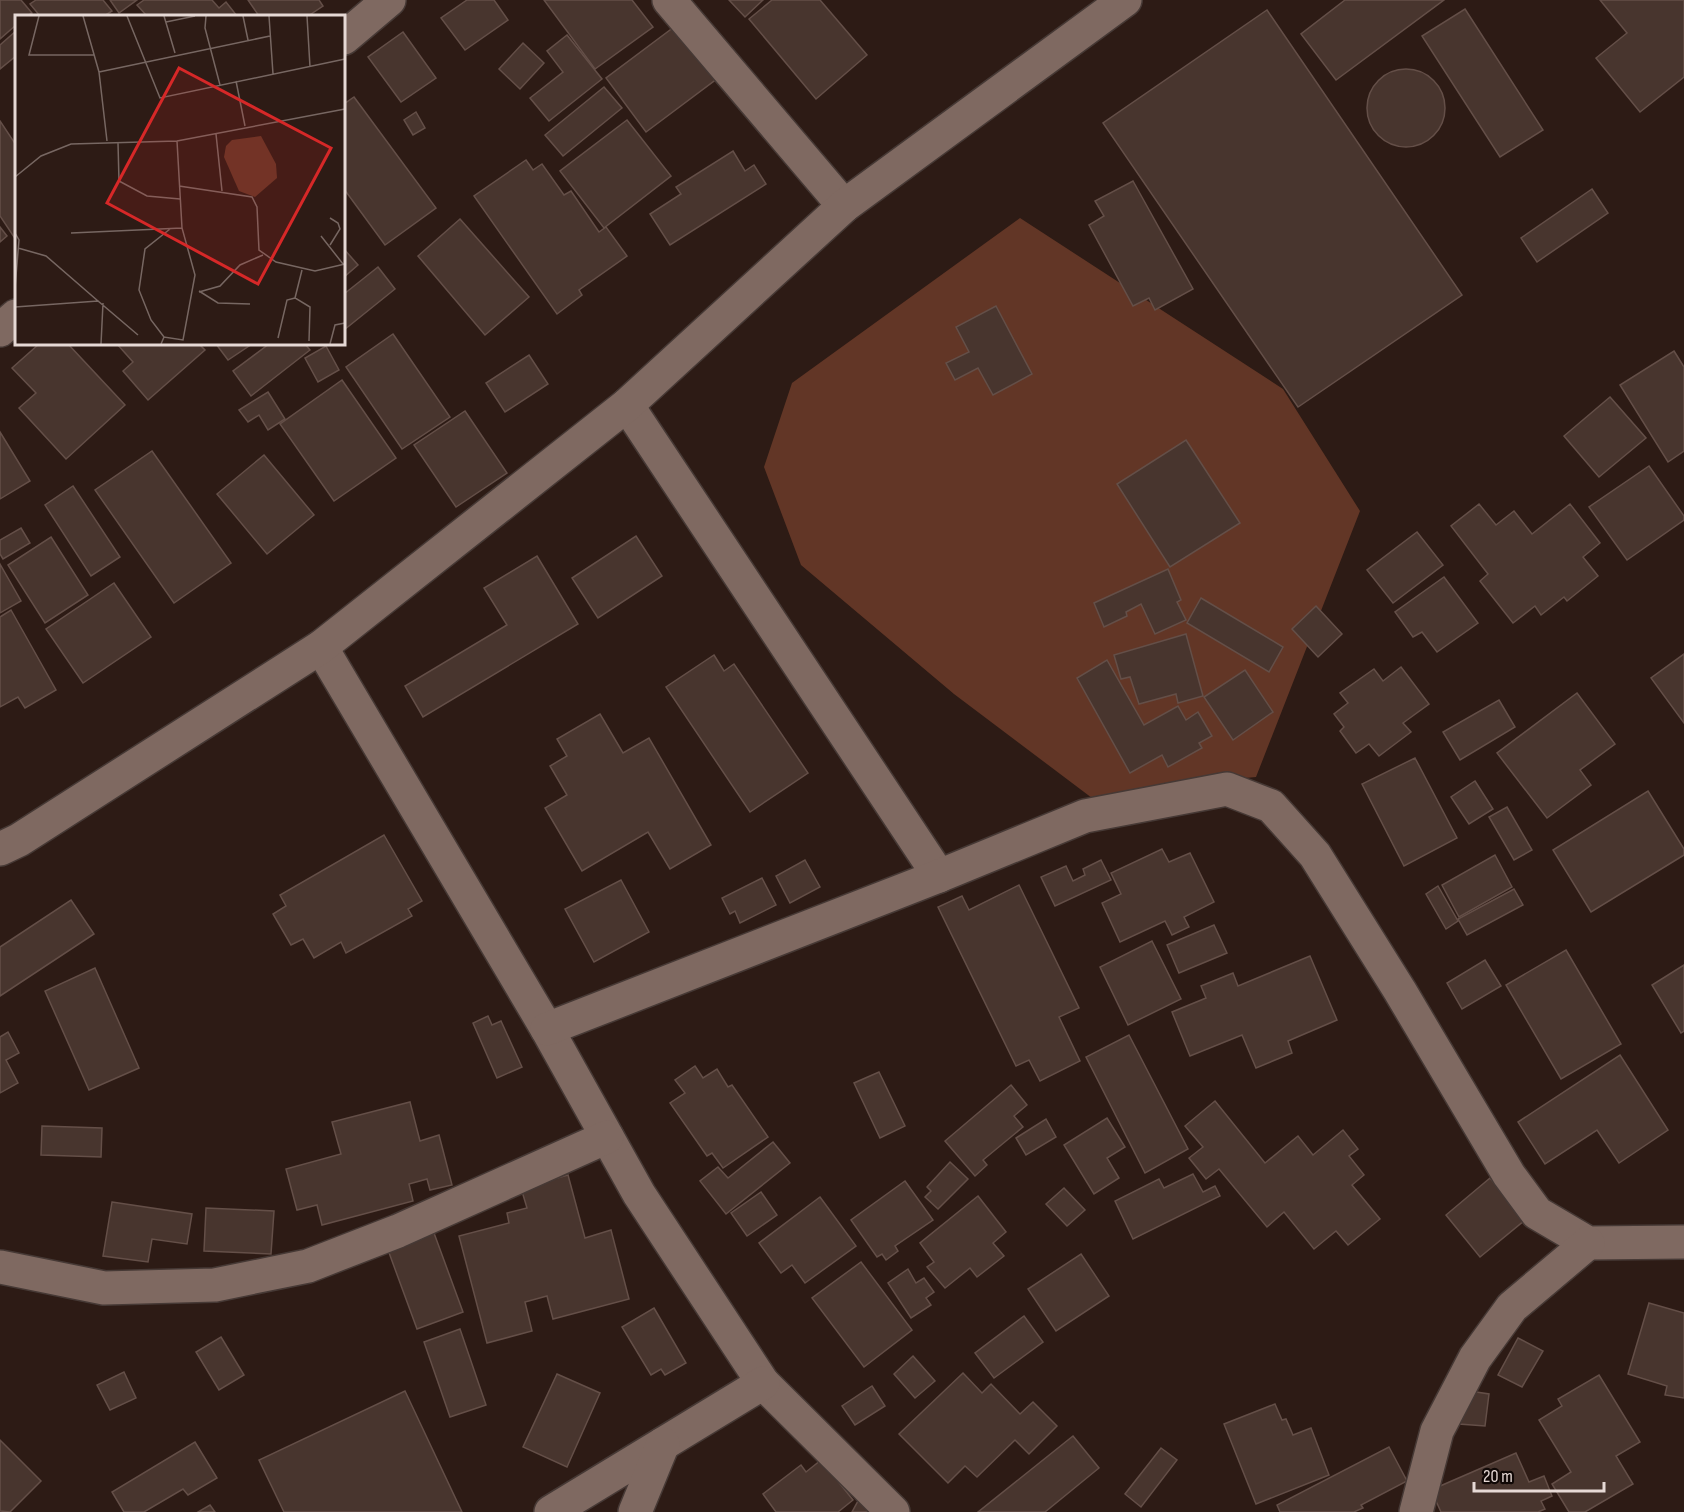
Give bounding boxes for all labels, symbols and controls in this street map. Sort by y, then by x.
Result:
inset map [15,15,345,345]
scale bar [1474,1455,1604,1493]
text: 20 m [1483,1466,1513,1487]

